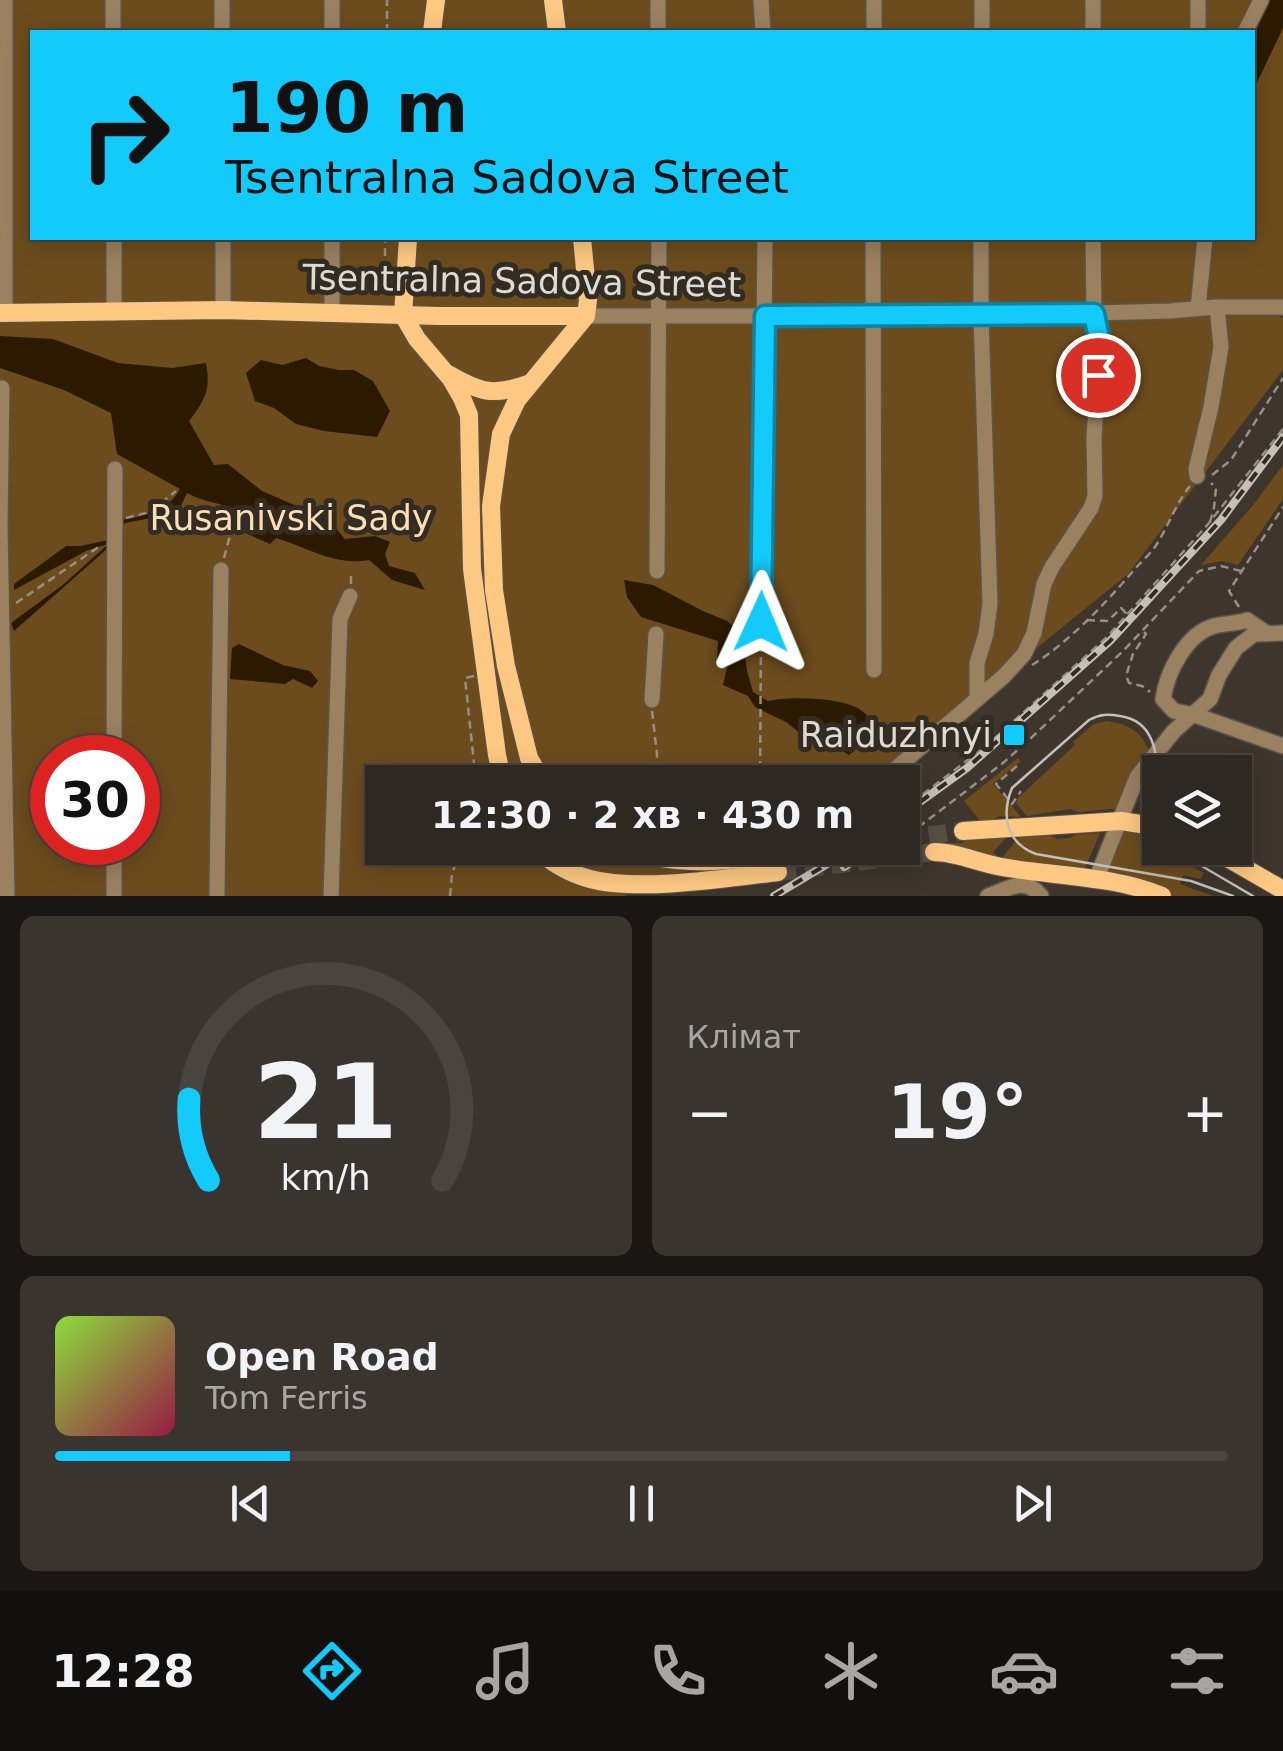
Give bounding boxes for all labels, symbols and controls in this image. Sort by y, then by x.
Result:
text: 190 m [225,67,468,149]
icon: right [60,70,190,200]
text: Tsentralna Sadova Street [225,151,789,204]
street label: Tsentralna Sadova Street [301,257,742,305]
pin [1056,333,1141,418]
icon: arrive [1071,348,1126,403]
park label: Rusanivski Sady [149,498,433,538]
position arrow [709,570,813,674]
place label: Raiduzhnyi [800,715,992,755]
marker: Raiduzhnyi [1001,722,1027,748]
speed limit sign: 30 [30,735,160,865]
map controls [1142,755,1252,865]
button: layers [1142,755,1252,865]
text: 12:30 · 2 хв · 430 m [431,793,854,837]
text: Клімат [687,1018,801,1056]
text: 21 [253,1041,398,1163]
text: 19° [886,1068,1028,1156]
text: − [687,1081,733,1145]
text: + [1182,1081,1228,1145]
text: km/h [281,1157,371,1198]
text: Open Road [205,1335,439,1379]
text: Tom Ferris [205,1379,368,1417]
icon: previous [223,1476,278,1531]
icon: pause [614,1476,669,1531]
icon: next [1005,1476,1060,1531]
icon: directions [297,1636,367,1706]
icon: music [470,1636,540,1706]
icon: phone [643,1636,713,1706]
icon: climate [816,1636,886,1706]
icon: car [989,1636,1059,1706]
icon: filters [1162,1636,1232,1706]
text: 12:28 [51,1645,195,1698]

